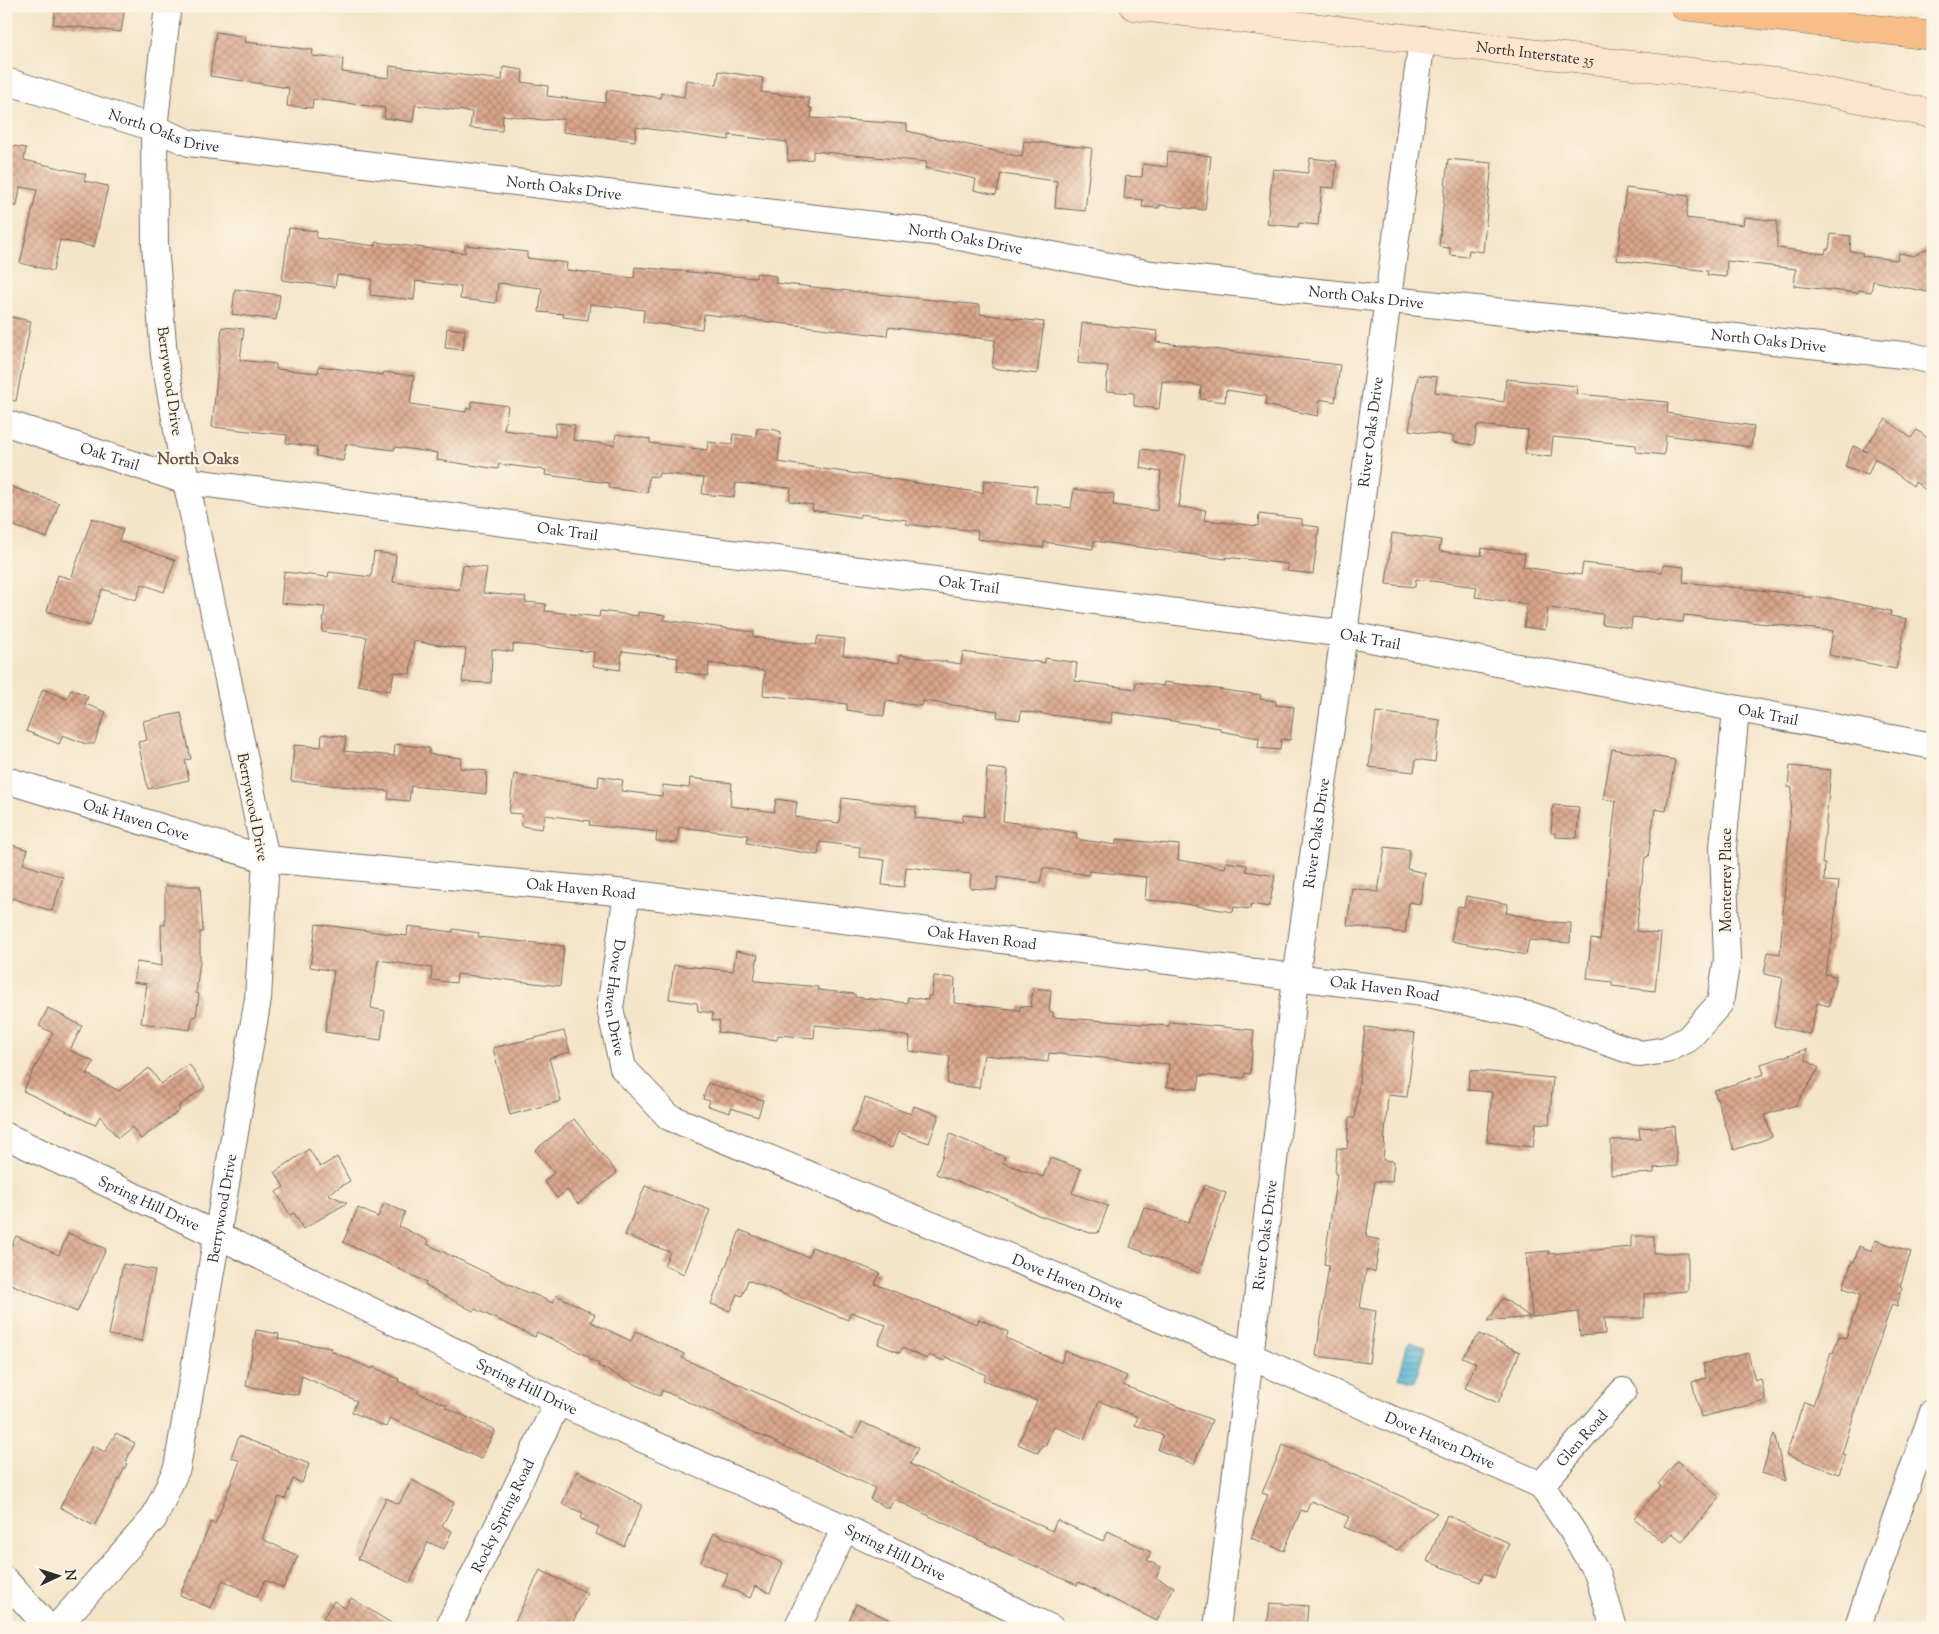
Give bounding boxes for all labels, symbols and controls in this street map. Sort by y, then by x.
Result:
street label: North Interstate 35 [1475,38,1595,72]
street label: North Oaks Drive [105,105,220,159]
street label: North Oaks Drive [505,172,623,207]
street label: North Oaks Drive [907,220,1024,261]
street label: North Oaks Drive [1307,282,1425,315]
street label: Berrywood Drive [150,325,187,437]
street label: North Oaks Drive [1710,325,1827,359]
street label: River Oaks Drive [1354,375,1390,489]
street label: Oak Trail [77,438,142,477]
district label: North Oaks [157,449,239,472]
street label: Oak Trail [536,518,599,547]
street label: Oak Trail [937,572,1001,600]
street label: Oak Trail [1338,624,1402,657]
street label: Oak Trail [1736,700,1800,732]
street label: Berrywood Drive [231,751,272,863]
street label: River Oaks Drive [1300,777,1336,890]
street label: Oak Haven Cove [80,795,191,847]
street label: Monterrey Place [1717,828,1738,932]
street label: Oak Haven Road [525,875,637,906]
street label: Oak Haven Road [926,922,1038,956]
street label: Dove Haven Drive [598,937,629,1058]
street label: Oak Haven Road [1329,972,1441,1008]
street label: Berrywood Drive [204,1152,243,1265]
street label: Spring Hill Drive [94,1172,203,1237]
street label: River Oaks Drive [1249,1179,1283,1292]
street label: Dove Haven Drive [1008,1250,1126,1315]
street label: Spring Hill Drive [472,1354,580,1421]
street label: Glen Road [1552,1406,1614,1472]
street label: Dove Haven Drive [1381,1408,1498,1475]
street label: Rocky Spring Road [467,1455,541,1577]
street label: Spring Hill Drive [840,1520,949,1587]
north arrow [32,1552,82,1602]
text: N [59,1569,79,1582]

